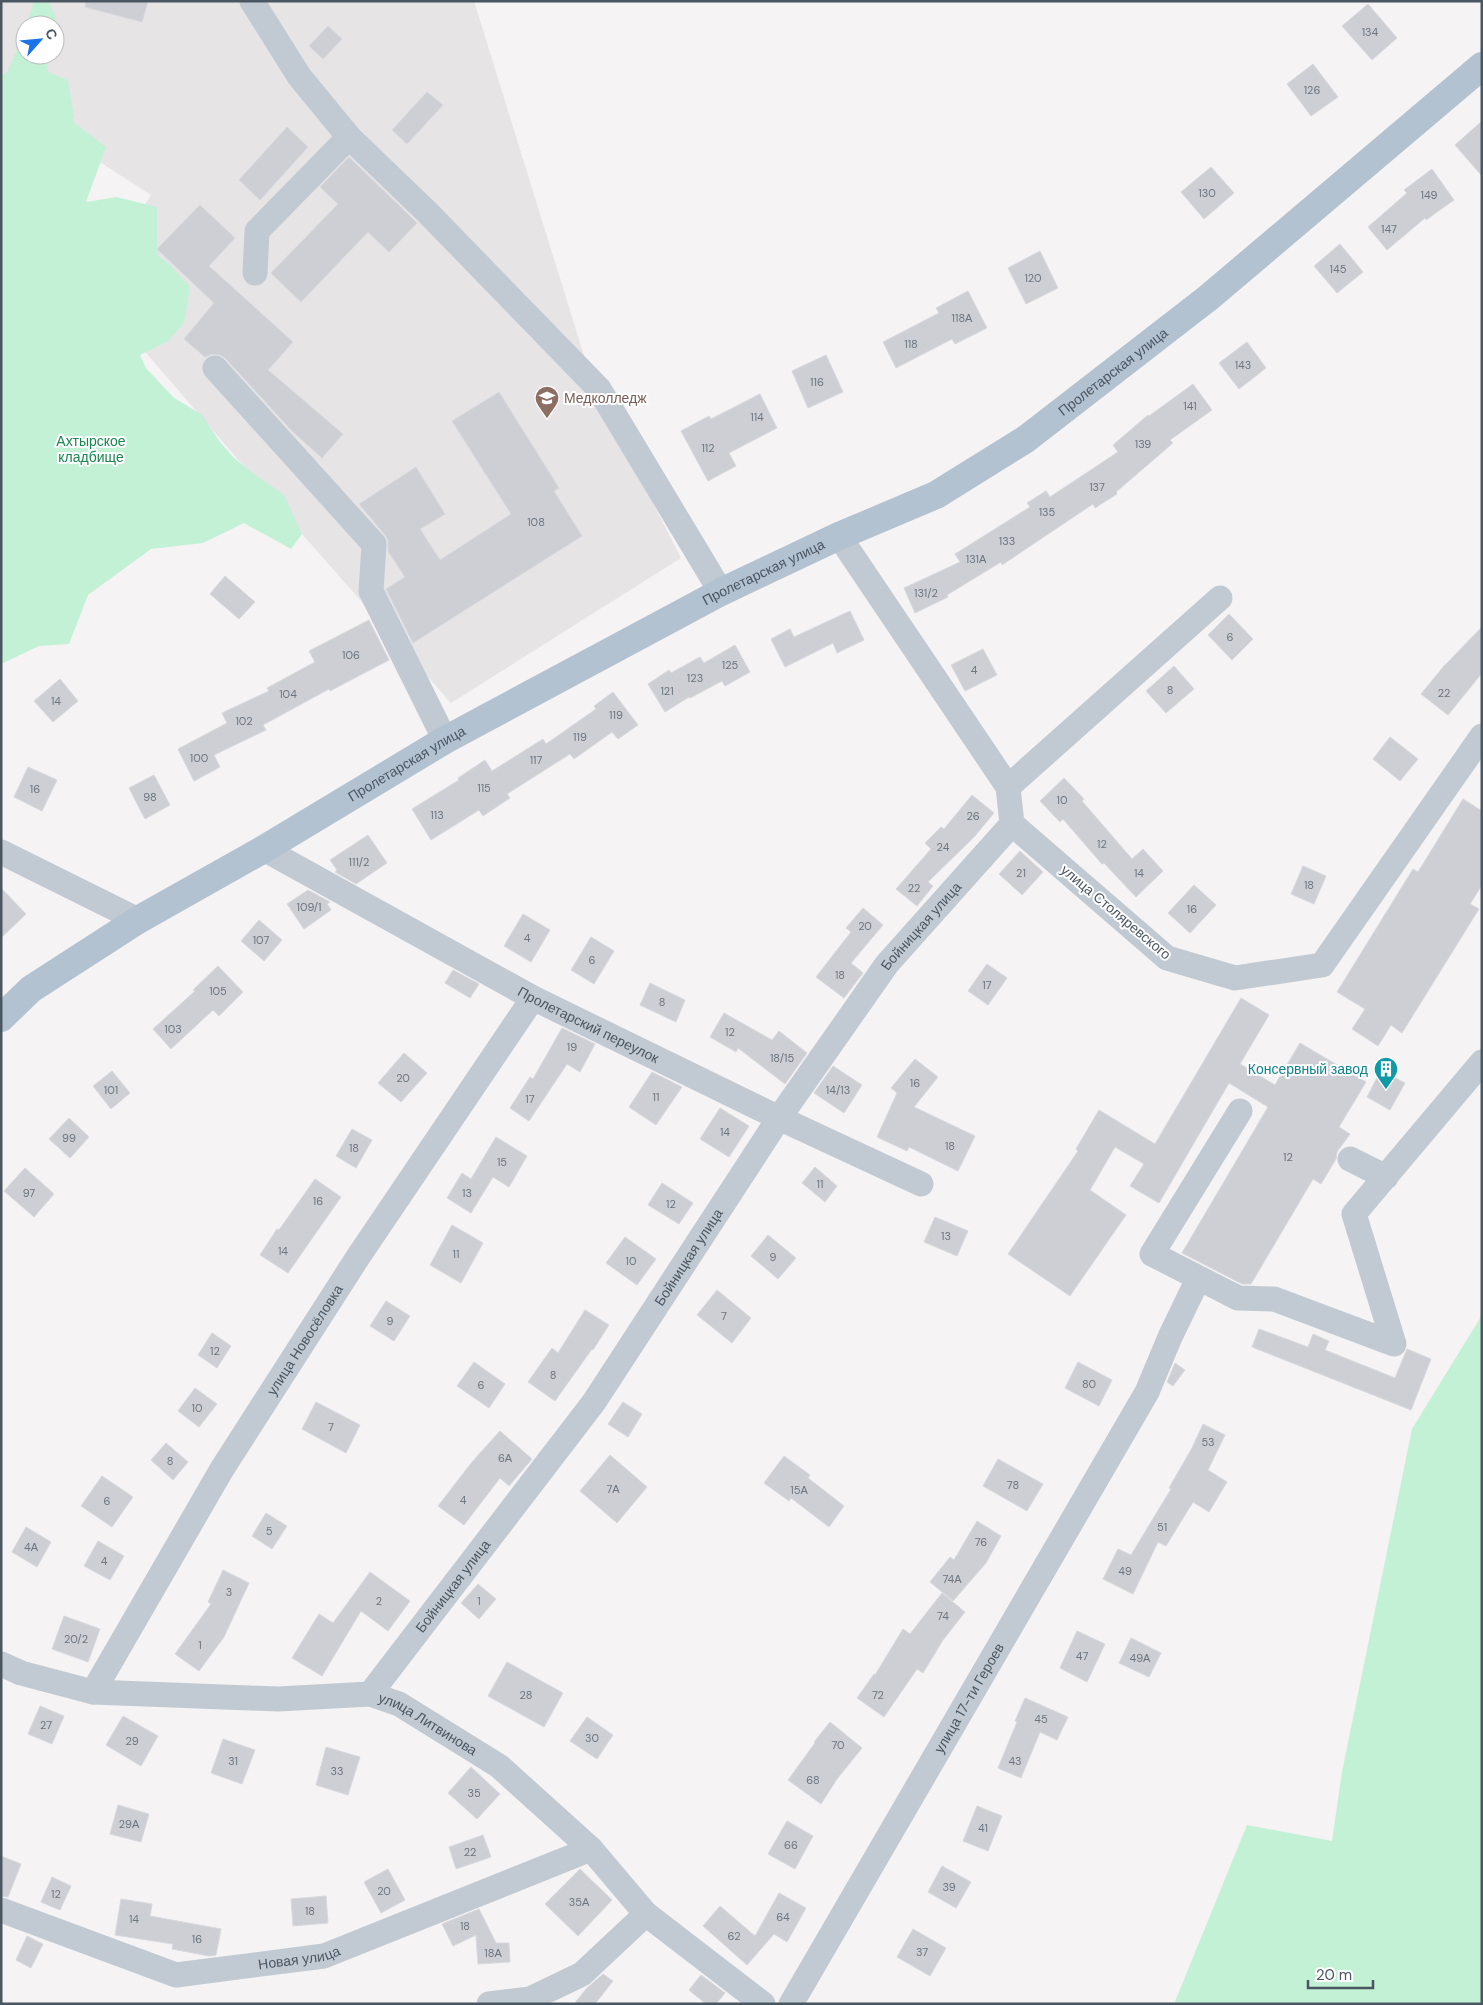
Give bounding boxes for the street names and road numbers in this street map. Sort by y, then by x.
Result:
street label: Пролетарская улица [1055,323,1171,420]
street label: Пролетарская улица [699,535,828,609]
street label: Пролетарская улица [345,722,469,805]
street label: улица Столяревского [1057,861,1175,963]
street label: Бойницкая улица [877,878,965,974]
street label: Пролетарский переулок [515,982,663,1067]
street label: Бойницкая улица [650,1205,727,1309]
street label: улица Новосёловка [263,1281,347,1399]
street label: Бойницкая улица [411,1536,494,1636]
street label: улица 17-ти Героев [930,1640,1008,1756]
street label: улица Литвинова [376,1689,481,1759]
street label: Новая улица [257,1941,343,1973]

